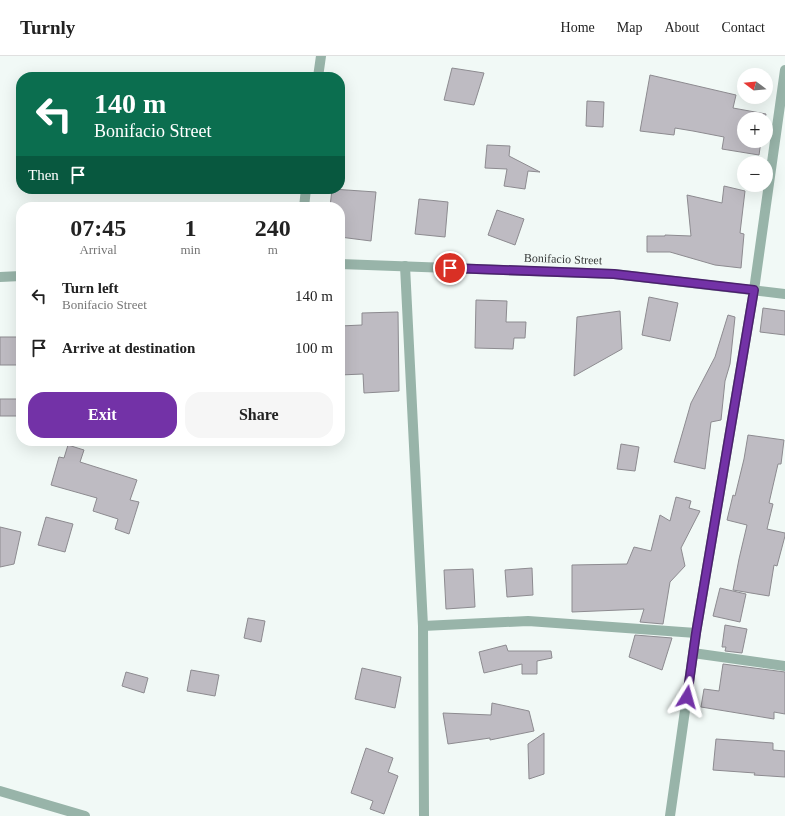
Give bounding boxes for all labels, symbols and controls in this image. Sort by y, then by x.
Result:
text: Turnly [20,17,75,38]
text: Home [561,20,595,35]
text: Map [617,20,642,35]
text: About [664,20,699,35]
text: Contact [721,20,765,35]
north arrow [737,68,773,104]
map controls [737,68,773,192]
icon: left [28,88,80,140]
text: 140 m [94,88,166,119]
button: + [737,112,773,148]
text: Bonifacio Street [94,121,211,141]
button: − [737,156,773,192]
icon: arrive [67,164,89,186]
text: Then [28,167,59,183]
text: 07:45 [70,215,126,241]
text: 1 [184,215,196,241]
text: 240 [255,215,291,241]
text: Arrival [79,242,117,257]
text: min [180,242,201,257]
text: m [268,242,278,257]
pin [433,251,467,285]
street label: Bonifacio Street [524,251,603,267]
icon: arrive [439,257,461,279]
text: Turn left [62,280,119,296]
icon: left [28,285,50,307]
text: 140 m [295,288,333,304]
text: Bonifacio Street [62,297,147,312]
icon: arrive [28,337,50,359]
text: Arrive at destination [62,340,195,356]
text: 100 m [295,340,333,356]
button: Exit [28,392,177,438]
button: Share [185,392,333,438]
position arrow [666,676,708,718]

